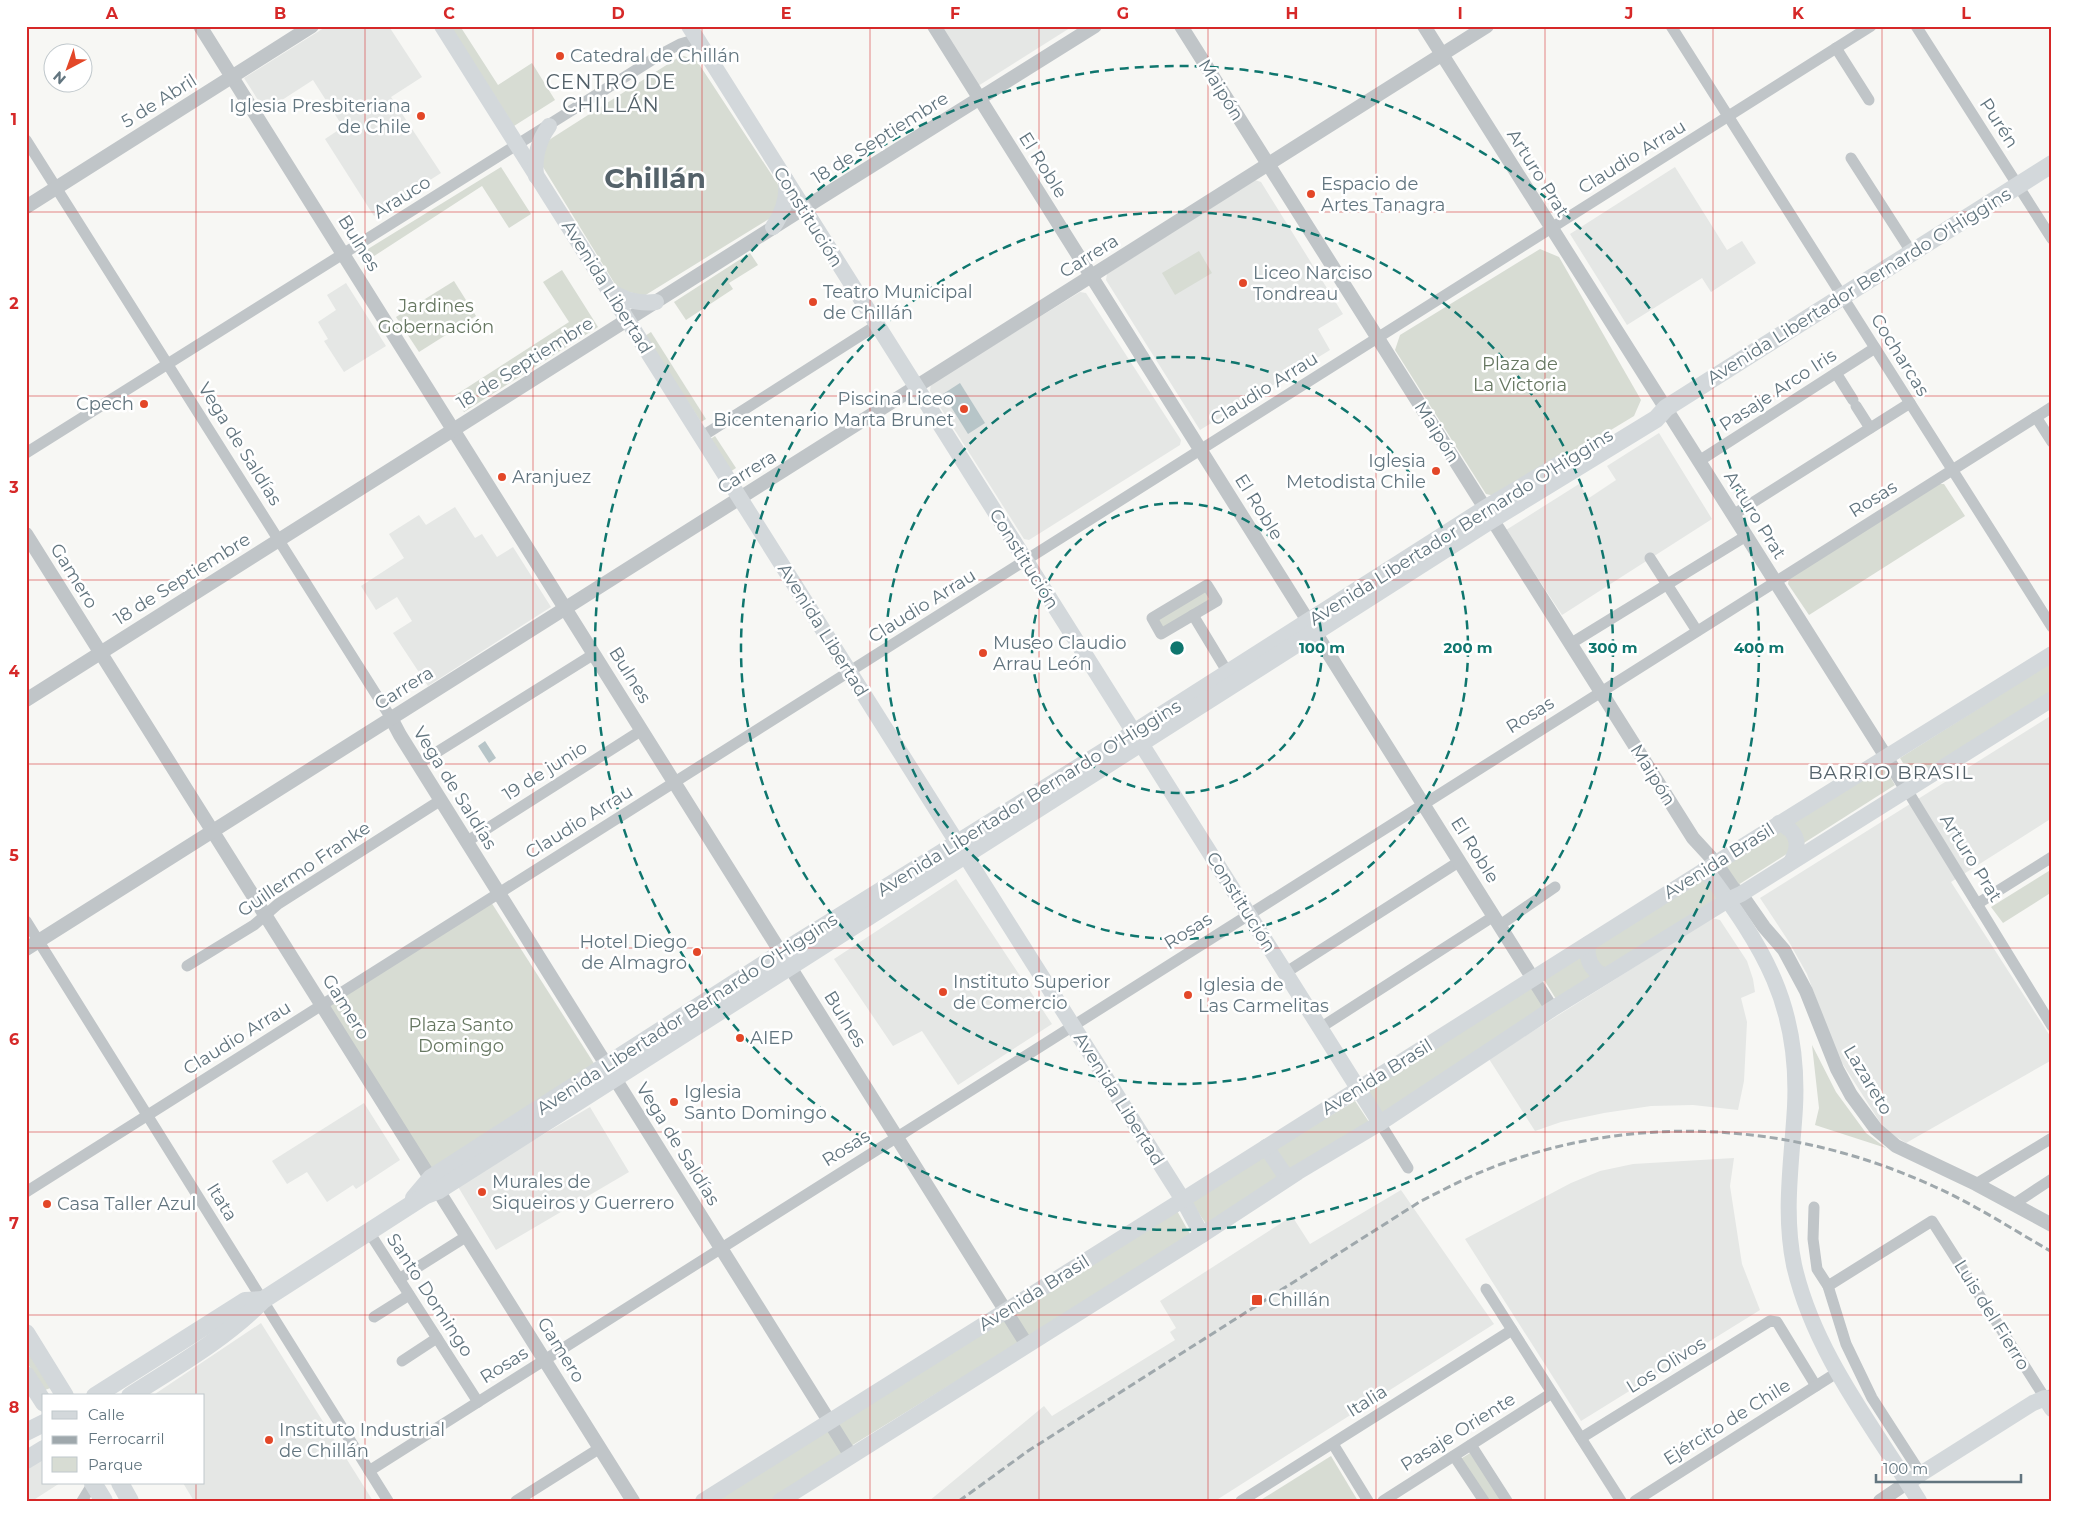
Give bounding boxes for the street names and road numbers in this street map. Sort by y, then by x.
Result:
street label: Maipón [1194,55,1248,125]
street label: 5 de Abril [117,69,201,133]
street label: 18 de Septiembre [808,87,952,189]
street label: Purén [1975,94,2023,152]
street label: Claudio Arrau [1574,115,1690,199]
street label: Arturo Prat [1502,125,1574,221]
street label: El Roble [1014,128,1072,202]
street label: Constitución [768,163,848,271]
street label: Arauco [369,171,435,223]
street label: Avenida Libertador Bernardo O'Higgins [1703,183,2015,389]
street label: Bulnes [333,211,385,275]
street label: Avenida Libertad [557,216,657,358]
street label: Carrera [1055,229,1123,283]
street label: Cocharcas [1866,310,1934,400]
street label: 18 de Septiembre [453,312,597,414]
street label: Pasaje Arco Iris [1715,344,1841,436]
street label: Claudio Arrau [1206,347,1322,431]
street label: Vega de Saldías [193,378,287,510]
street label: Maipón [1410,397,1464,467]
street label: Avenida Libertador Bernardo O'Higgins [1305,424,1617,630]
street label: Carrera [713,445,781,499]
street label: Arturo Prat [1719,467,1791,563]
street label: El Roble [1230,470,1288,544]
street label: Rosas [1845,476,1901,522]
street label: Constitución [984,505,1064,613]
street label: 18 de Septiembre [110,528,254,630]
street label: Gamero [45,539,103,613]
street label: Avenida Libertad [773,559,873,701]
street label: Claudio Arrau [864,564,980,648]
street label: Bulnes [604,643,656,707]
street label: Carrera [370,661,438,715]
street label: Rosas [1502,692,1558,738]
street label: Avenida Libertador Bernardo O'Higgins [873,695,1185,901]
street label: Vega de Saldías [408,722,502,854]
street label: 19 de junio [499,736,591,806]
street label: Maipón [1626,740,1680,810]
street label: Claudio Arrau [521,780,637,864]
street label: Arturo Prat [1935,810,2007,906]
street label: El Roble [1446,813,1504,887]
street label: Guillermo Franke [233,816,375,922]
street label: Avenida Brasil [1660,818,1778,904]
street label: Constitución [1201,848,1281,956]
street label: Avenida Libertador Bernardo O'Higgins [532,908,842,1120]
street label: Rosas [1160,908,1216,954]
street label: Gamero [317,970,375,1044]
street label: Bulnes [819,987,871,1051]
street label: Claudio Arrau [179,996,295,1080]
street label: Avenida Libertad [1069,1028,1169,1170]
street label: Avenida Brasil [1318,1034,1436,1120]
street label: Lazareto [1839,1041,1897,1119]
street label: Vega de Saldías [631,1078,725,1210]
street label: Rosas [818,1125,874,1171]
street label: Itata [202,1179,242,1225]
street label: Santo Domingo [382,1229,478,1361]
street label: Avenida Brasil [975,1250,1093,1336]
street label: Luis del Fierro [1949,1256,2035,1374]
street label: Gamero [532,1313,590,1387]
street label: Los Olivos [1622,1332,1710,1398]
street label: Rosas [476,1342,532,1388]
street label: Ejército de Chile [1659,1374,1795,1470]
street label: Italia [1343,1380,1391,1422]
street label: Pasaje Oriente [1397,1388,1520,1476]

